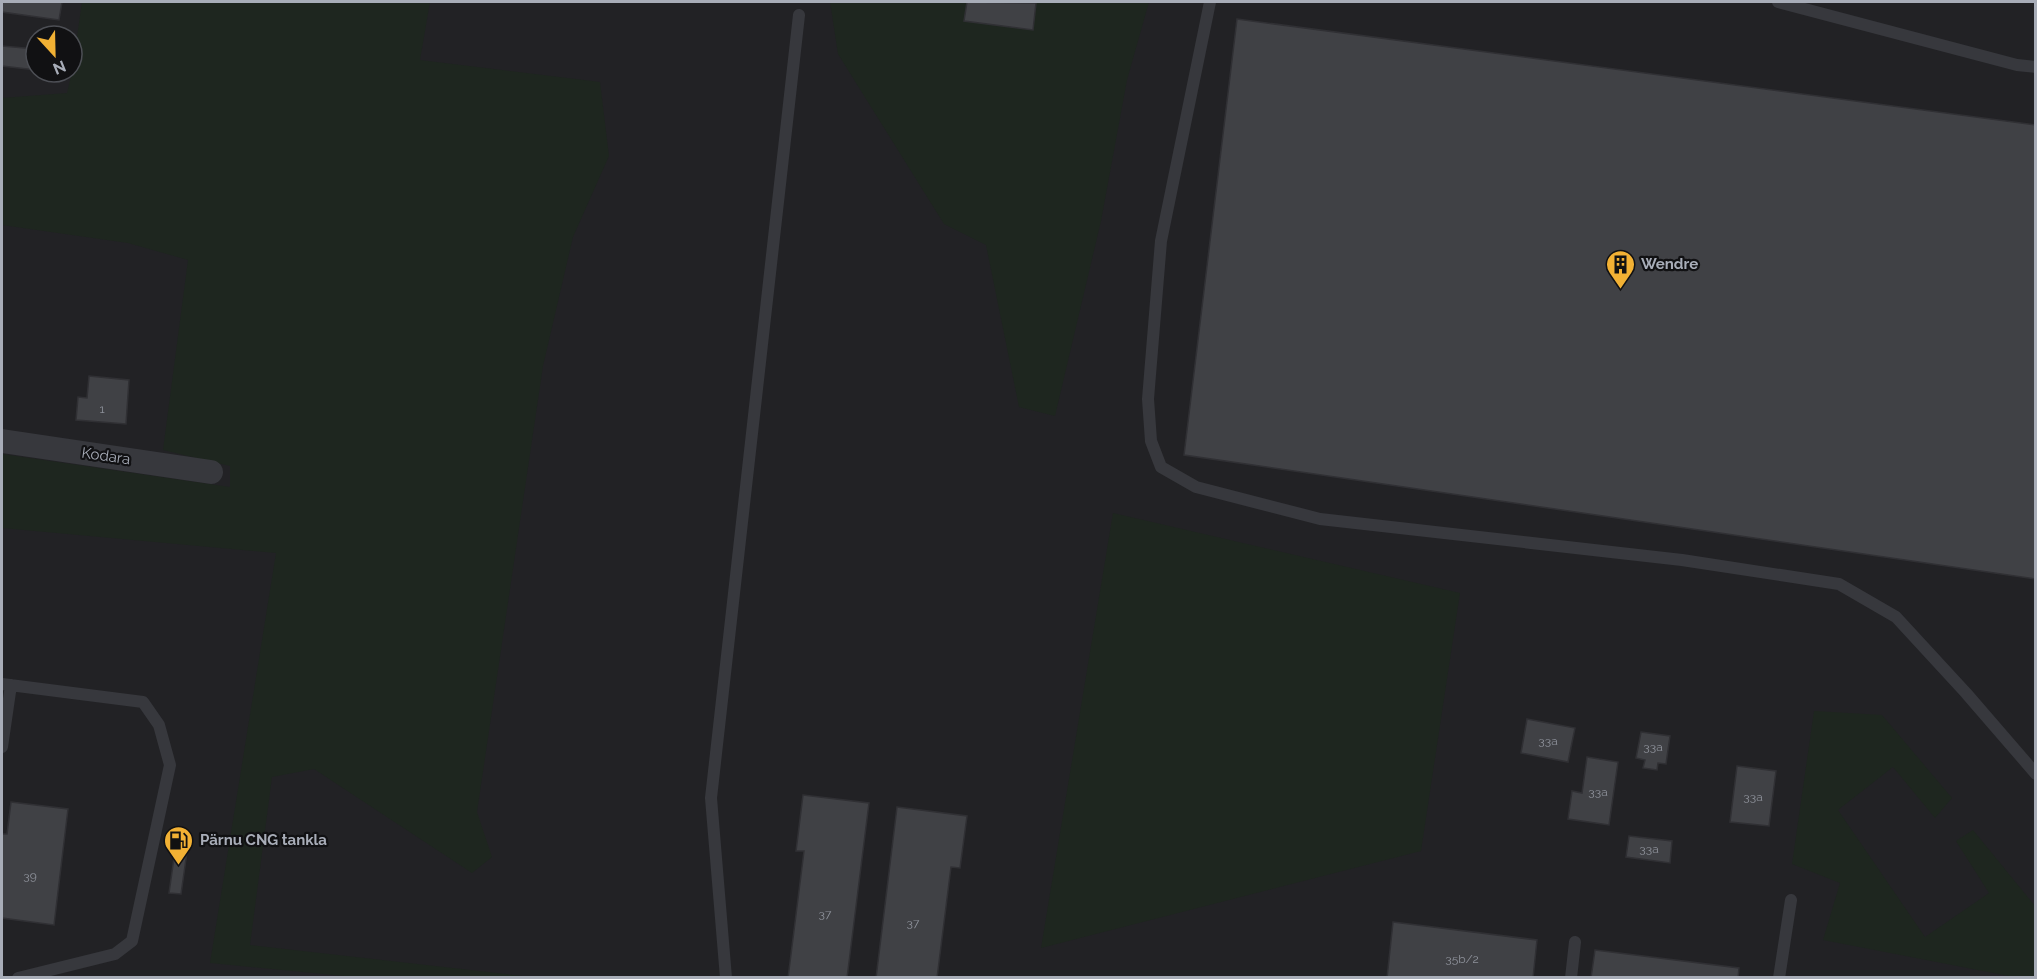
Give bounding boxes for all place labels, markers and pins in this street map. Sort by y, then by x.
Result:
building icon: Wendre [1604,248,1636,290]
place label: Wendre [1641,255,1698,273]
fuel station icon: Pärnu CNG tankla [163,824,195,866]
place label: Pärnu CNG tankla [200,831,327,849]

